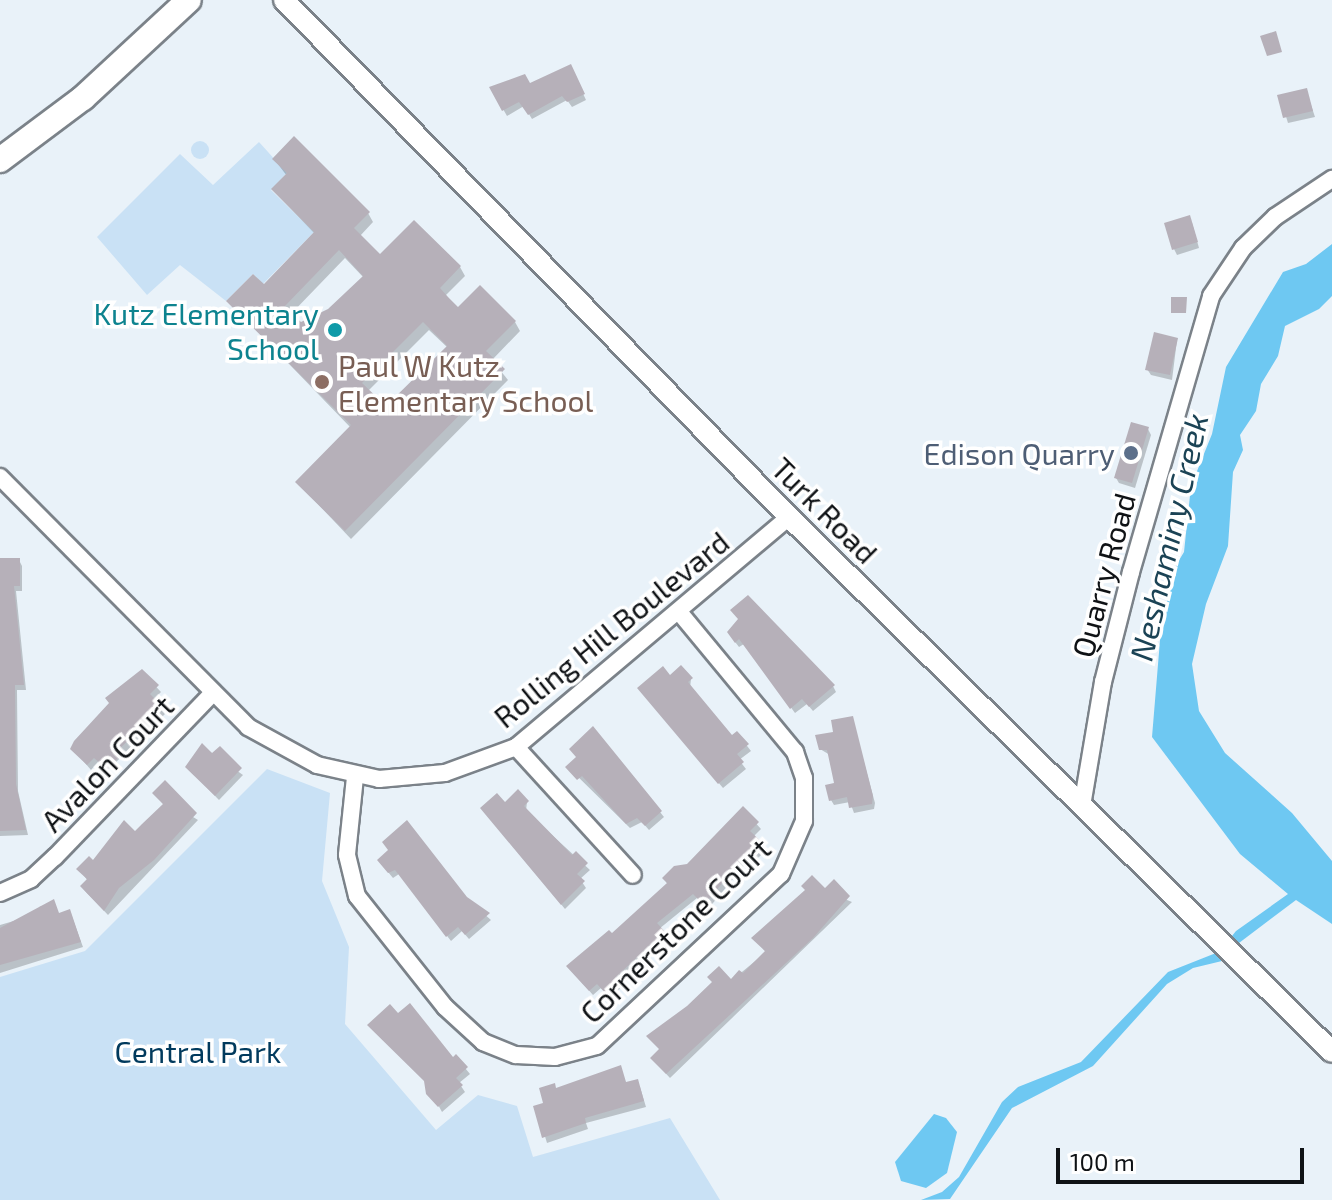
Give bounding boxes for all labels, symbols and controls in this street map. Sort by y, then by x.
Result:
place label: Kutz Elementary School [93,295,319,366]
marker: Kutz Elementary School [326,321,344,339]
place label: Paul W Kutz Elementary School [338,347,594,418]
marker: Paul W Kutz Elementary School [313,373,331,391]
water label: Neshaminy Creek [1121,409,1215,665]
place label: Edison Quarry [924,435,1115,471]
marker: Edison Quarry [1122,444,1140,462]
street label: Turk Road [765,450,885,570]
street label: Quarry Road [1064,489,1142,661]
street label: Rolling Hill Boulevard [486,523,736,735]
street label: Avalon Court [33,688,181,838]
street label: Cornerstone Court [572,830,778,1030]
park label: Central Park [114,1033,282,1069]
scale bar [1060,1132,1308,1182]
text: 100 m [1070,1147,1135,1176]

